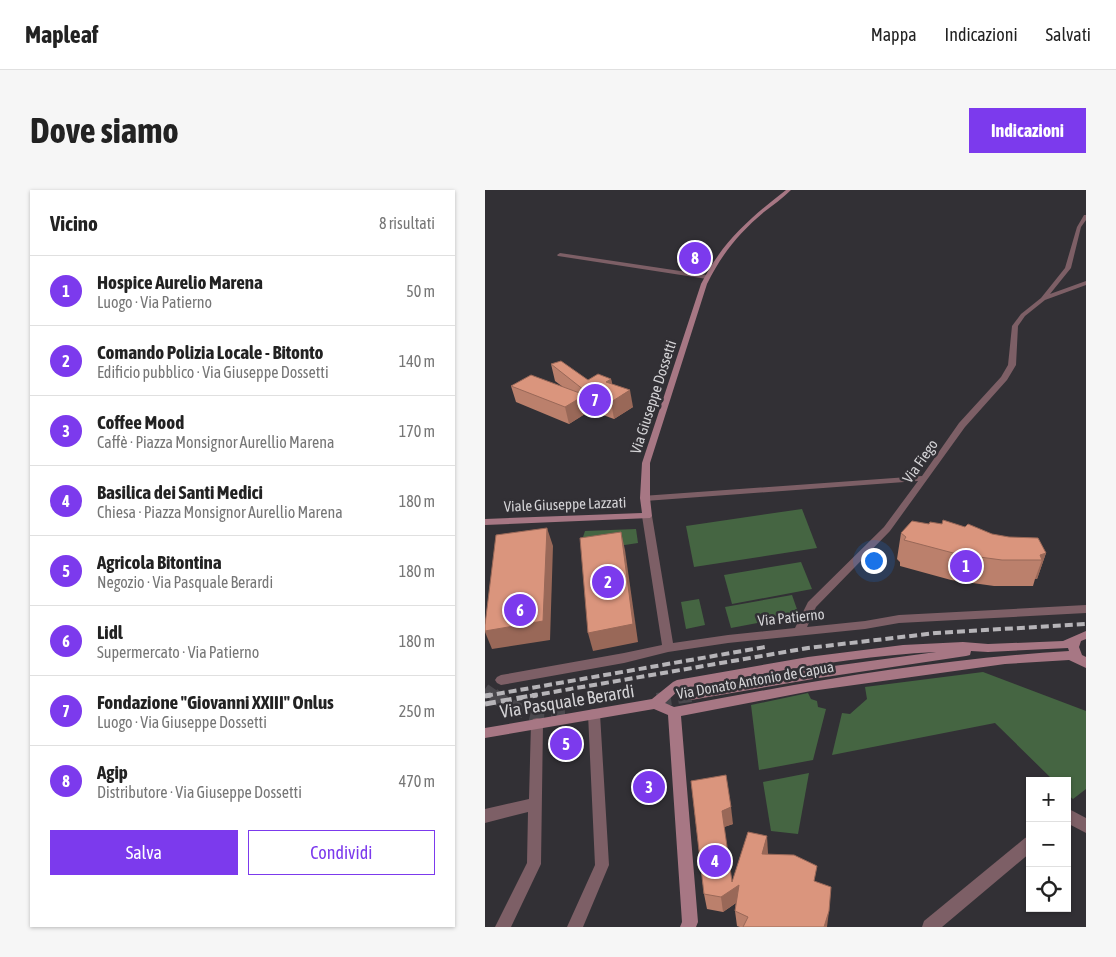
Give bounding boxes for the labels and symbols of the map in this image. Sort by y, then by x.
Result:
pin: 8 [679,239,711,277]
street label: Via Giuseppe Dossetti [627,338,679,456]
pin: 7 [579,381,611,419]
street label: Via Fiego [899,436,941,486]
street label: Viale Giuseppe Lazzati [503,493,627,515]
pin: 1 [950,547,982,585]
your location [861,548,887,574]
pin: 2 [592,563,624,601]
pin: 6 [504,591,536,629]
street label: Via Patierno [757,605,825,629]
street label: Via Donato Antonio de Capua [675,658,835,702]
street label: Via Pasquale Berardi [498,680,636,722]
pin: 5 [550,725,582,763]
pin: 3 [633,768,665,806]
pin: 4 [699,842,731,880]

